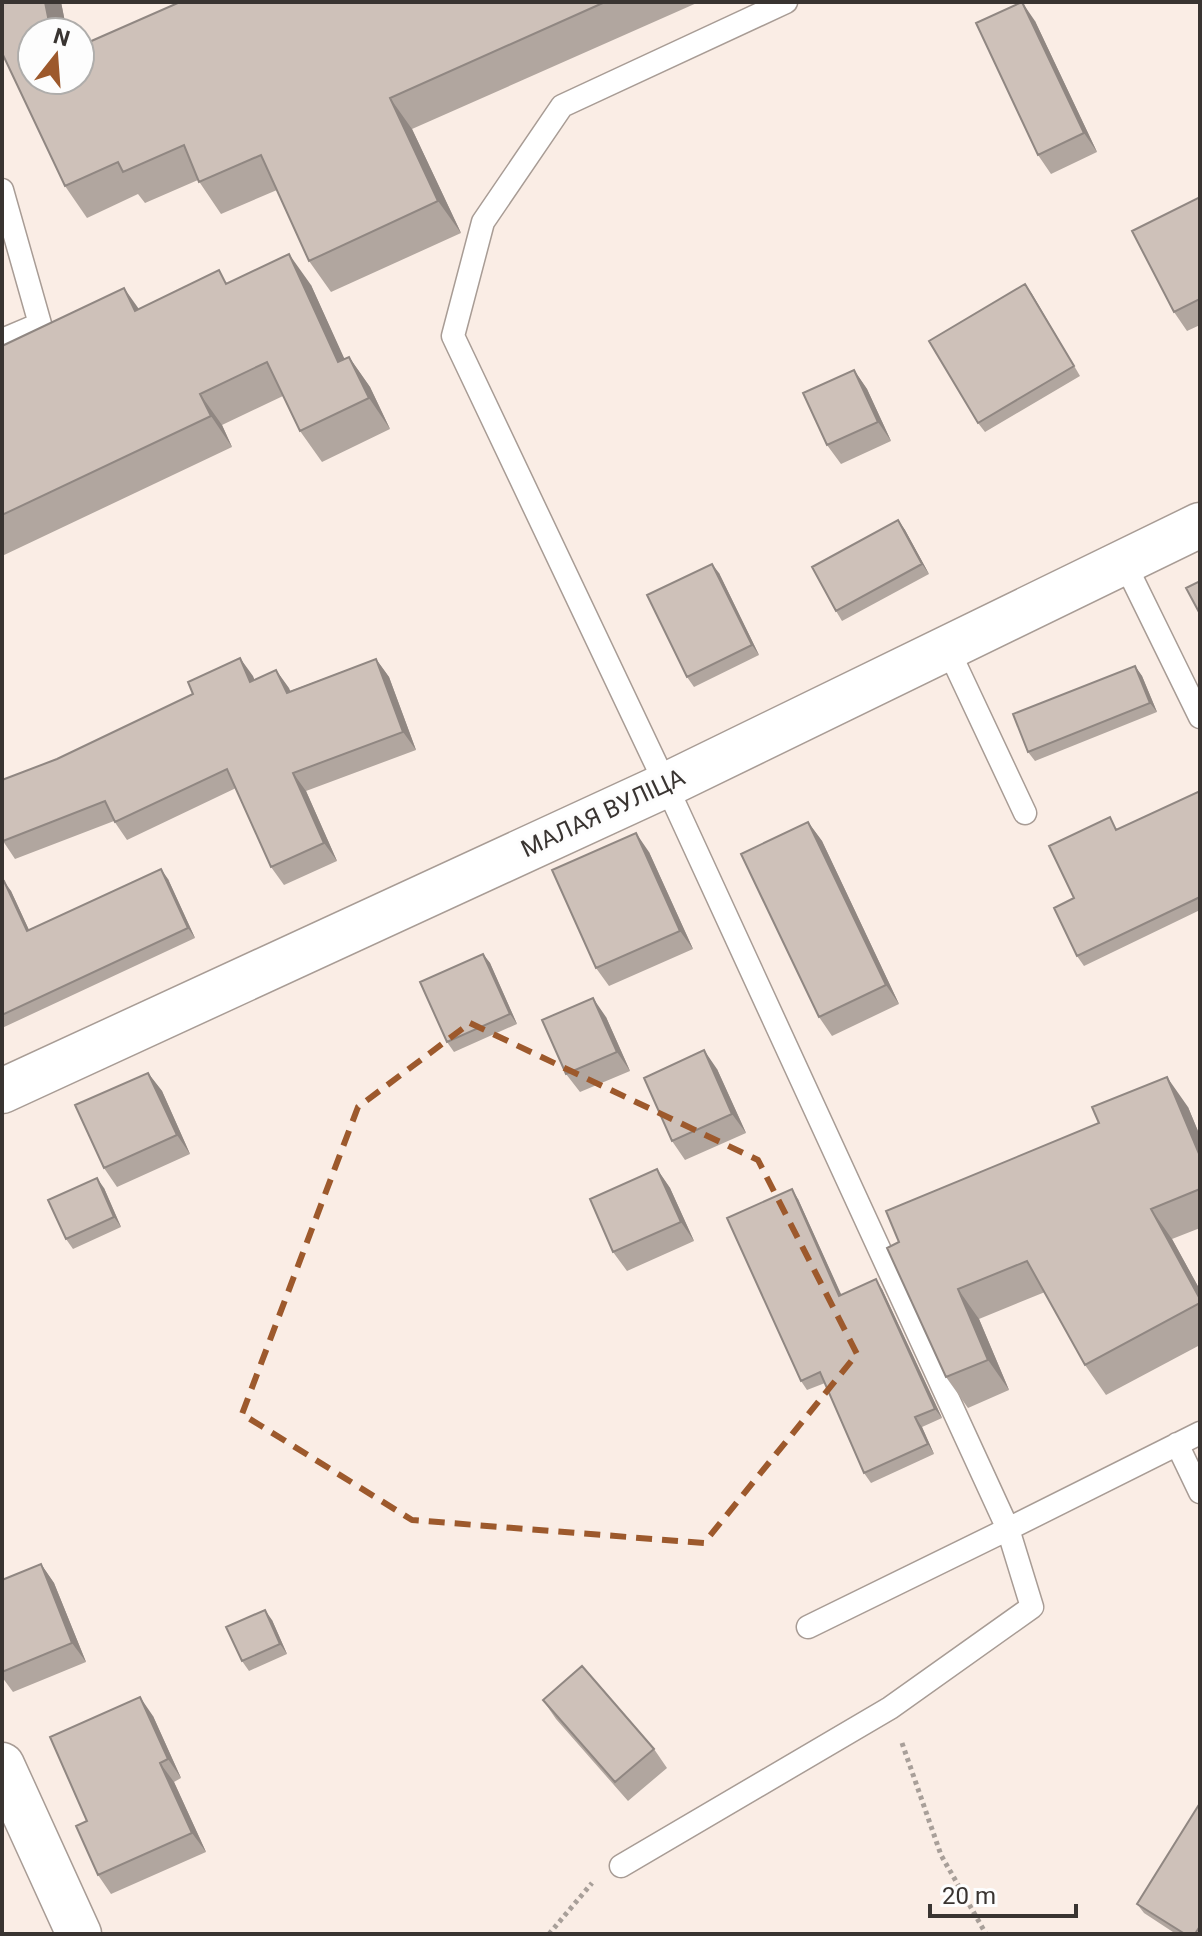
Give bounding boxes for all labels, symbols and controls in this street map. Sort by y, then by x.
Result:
north arrow [16,16,96,96]
text: N [51,23,73,52]
street label: МАЛАЯ ВУЛІЦА [517,763,690,863]
scale bar [930,1868,1076,1918]
text: 20 m [942,1882,996,1910]

